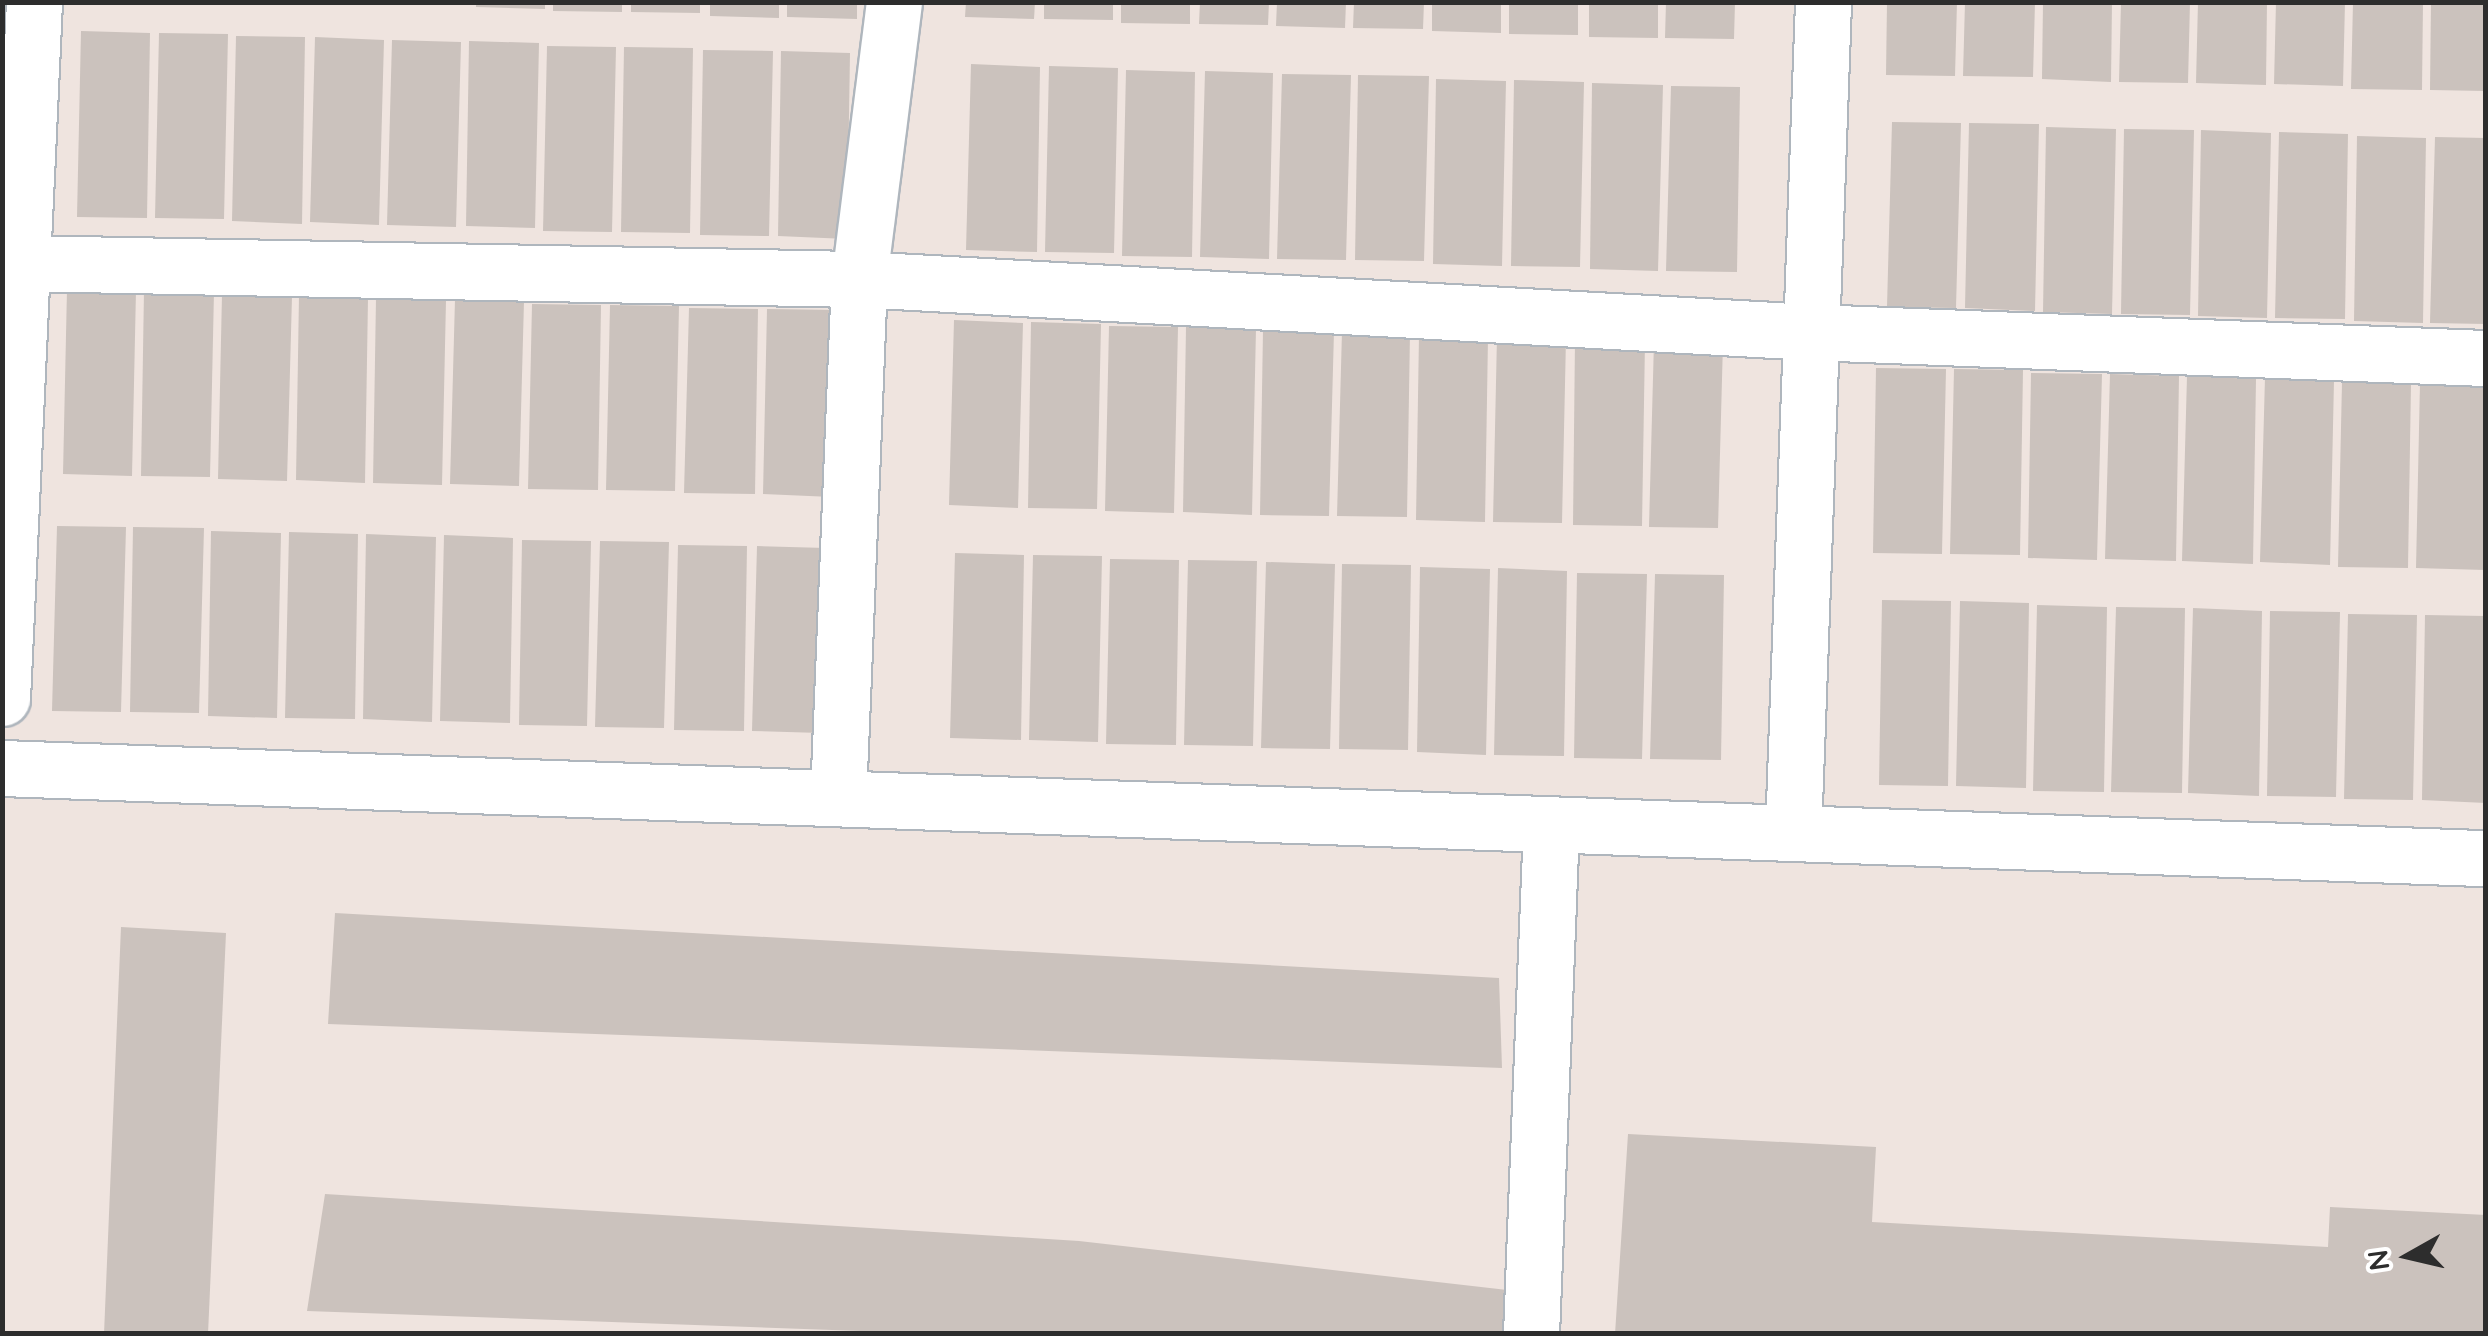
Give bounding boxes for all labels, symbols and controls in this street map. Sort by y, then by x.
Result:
north arrow [2358,1206,2458,1306]
text: N [2359,1248,2397,1273]

